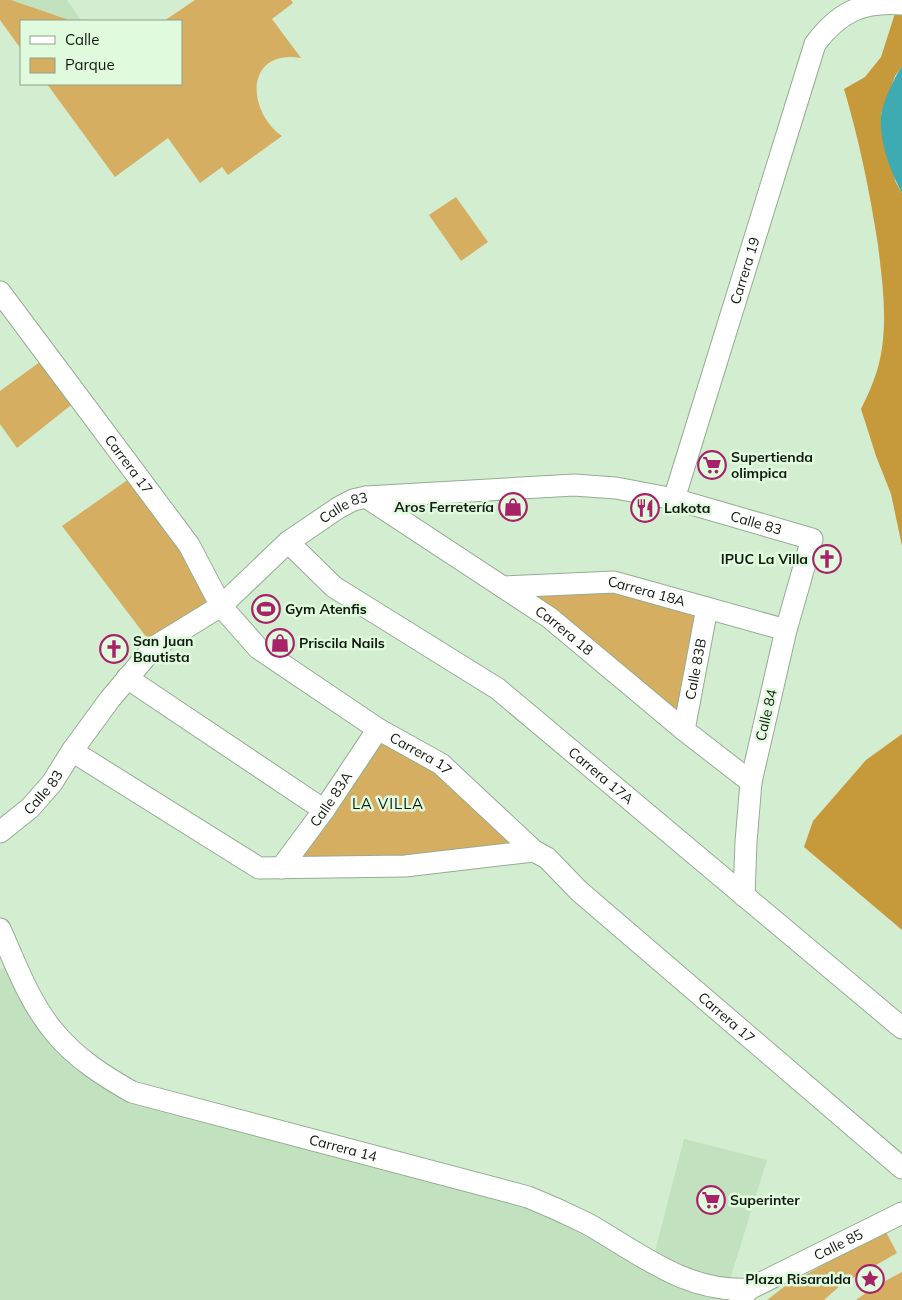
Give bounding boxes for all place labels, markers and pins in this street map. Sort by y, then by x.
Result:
place label: Supertienda olimpica [731,448,813,482]
supermarket icon: Supertienda olimpica [697,450,727,480]
shop icon: Aros Ferretería [498,492,528,522]
restaurant icon: Lakota [630,493,660,523]
place label: Aros Ferretería [394,498,494,516]
place label: Lakota [664,499,710,517]
church icon: IPUC La Villa [812,544,842,574]
place label: IPUC La Villa [721,550,808,568]
sports icon: Gym Atenfis [251,594,281,624]
place label: Gym Atenfis [285,600,367,618]
shop icon: Priscila Nails [265,628,295,658]
place label: San Juan Bautista [133,632,194,666]
church icon: San Juan Bautista [99,634,129,664]
place label: Priscila Nails [299,634,385,652]
supermarket icon: Superinter [696,1185,726,1215]
place label: Superinter [730,1191,800,1209]
place icon: Plaza Risaralda [855,1264,885,1294]
place label: Plaza Risaralda [745,1270,851,1288]

